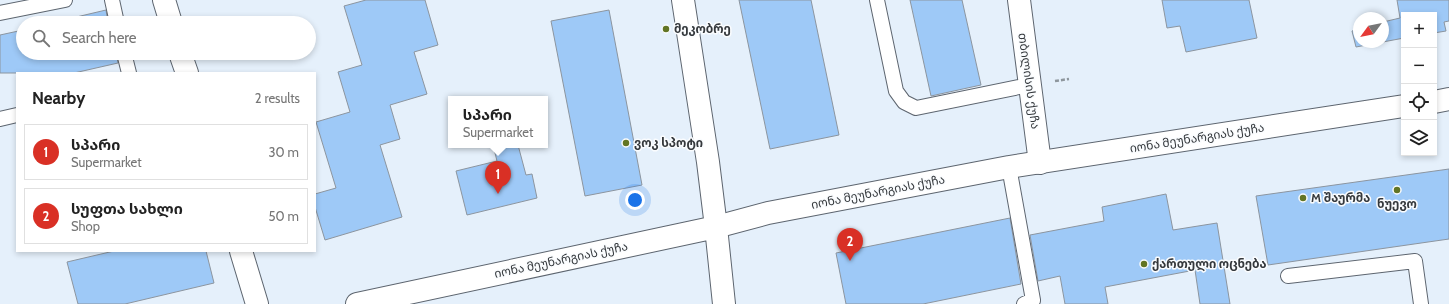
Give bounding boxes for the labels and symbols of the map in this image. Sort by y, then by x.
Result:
north arrow [1353,12,1389,48]
place label: მეკობრე [674,21,731,36]
marker: მეკობრე [661,24,671,34]
street label: თბილისის ქუჩა [1014,32,1044,130]
street label: იონა მეუნარგიას ქუჩა [1129,119,1265,156]
place label: ვოკ სპოტი [634,135,703,150]
marker: ვოკ სპოტი [621,138,631,148]
pin: 1 [485,161,511,194]
street label: იონა მეუნარგიას ქუჩა [810,171,946,212]
marker: ნუევო [1392,185,1402,195]
your location [625,190,645,210]
place label: M შაურმა [1311,190,1370,205]
marker: M შაურმა [1298,193,1308,203]
place label: ნუევო [1377,196,1417,211]
pin: 2 [837,228,863,261]
street label: იონა მეუნარგიას ქუჩა [493,238,629,281]
place label: ქართული ოცნება [1152,256,1267,272]
marker: ქართული ოცნება [1139,259,1149,269]

